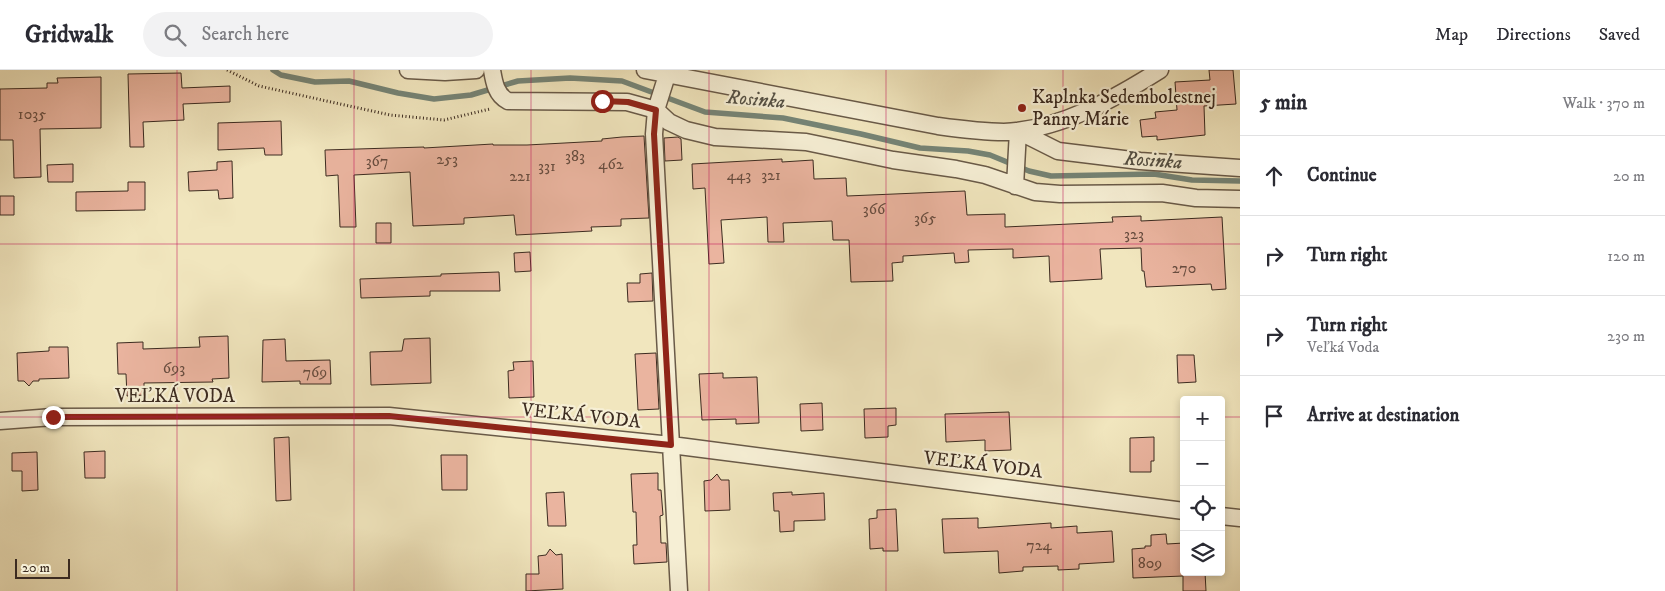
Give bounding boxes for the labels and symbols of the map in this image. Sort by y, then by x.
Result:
water label: Rosinka [725,85,786,115]
place label: Kaplnka Sedembolestnej Panny Márie [1032,86,1216,131]
route start [591,90,614,113]
marker: Kaplnka Sedembolestnej Panny Márie [1016,102,1028,114]
house number: 1035 [18,104,46,124]
house number: 383 [565,146,585,166]
water label: Rosinka [1122,146,1183,176]
house number: 253 [436,149,458,169]
house number: 367 [366,151,388,171]
house number: 462 [598,154,624,174]
house number: 331 [538,156,556,176]
house number: 443 [727,165,751,185]
house number: 321 [761,165,781,185]
house number: 221 [509,166,531,186]
house number: 366 [863,199,886,219]
house number: 365 [914,208,936,228]
house number: 323 [1124,224,1144,244]
house number: 270 [1172,258,1196,278]
house number: 693 [163,358,185,378]
house number: 769 [303,362,327,382]
street label: VEĽKÁ VODA [114,383,236,408]
street label: VEĽKÁ VODA [519,396,643,434]
route end [42,406,65,429]
street label: VEĽKÁ VODA [921,444,1045,484]
house number: 724 [1026,535,1053,555]
house number: 809 [1138,553,1162,573]
scale bar [15,556,70,579]

